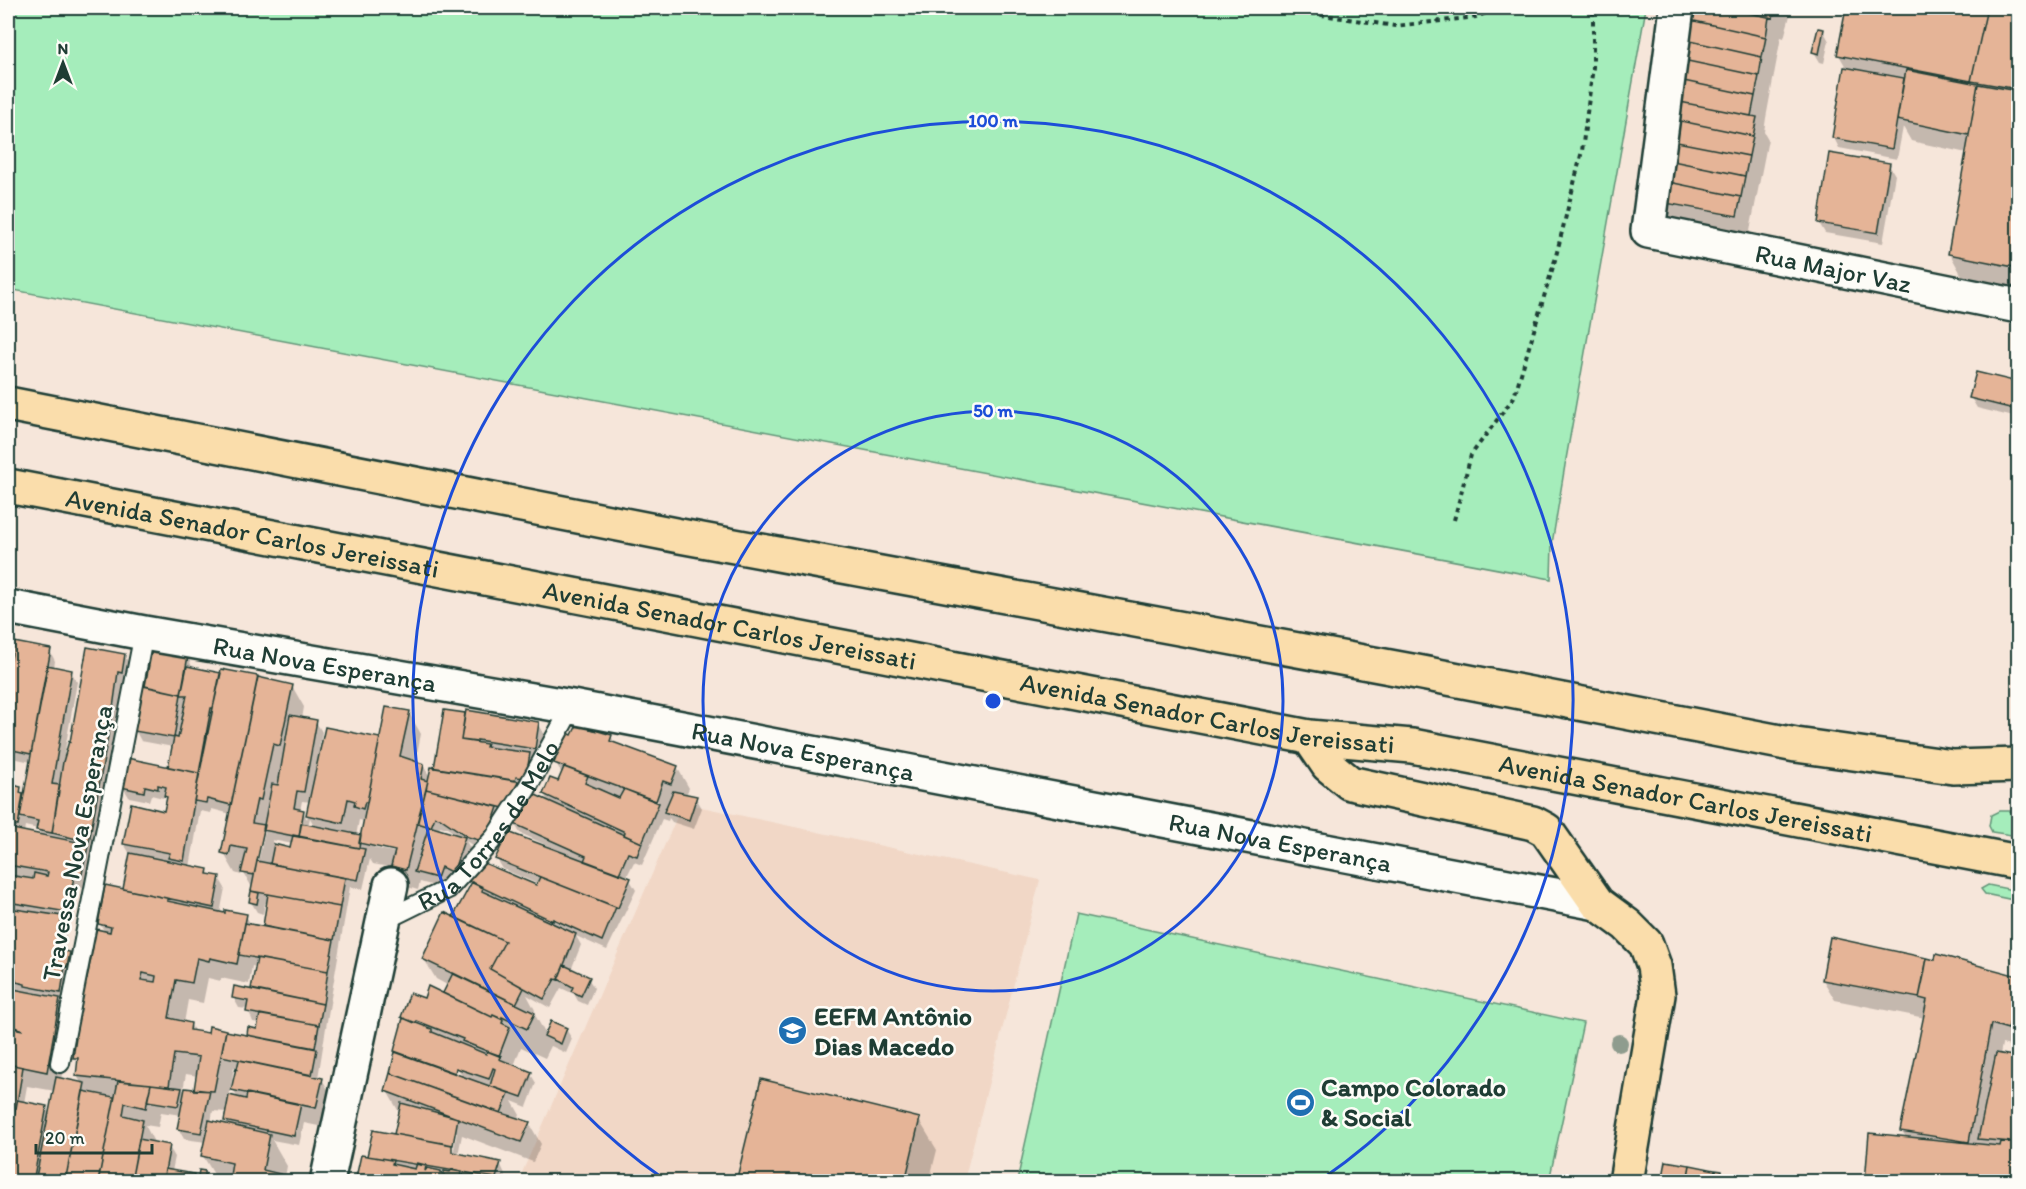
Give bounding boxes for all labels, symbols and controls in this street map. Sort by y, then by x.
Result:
north arrow [33,33,93,93]
text: N [58,39,68,58]
text: 100 m [968,110,1019,132]
street label: Rua Major Vaz [1752,237,1914,300]
text: 50 m [973,400,1014,422]
street label: Avenida Senador Carlos Jereissati [63,482,442,585]
street label: Avenida Senador Carlos Jereissati [540,574,919,677]
street label: Rua Nova Esperança [211,629,440,699]
street label: Avenida Senador Carlos Jereissati [1018,666,1396,760]
centre of rings [983,691,1003,711]
street label: Travessa Nova Esperança [35,702,120,984]
street label: Rua Nova Esperança [689,714,918,788]
street label: Rua Torres de Melo [412,734,566,917]
street label: Avenida Senador Carlos Jereissati [1496,747,1875,850]
street label: Rua Nova Esperança [1166,805,1395,880]
place label: EEFM Antônio Dias Macedo [814,1000,972,1062]
school or university icon: EEFM Antônio Dias Macedo [777,1015,809,1047]
place label: Campo Colorado & Social [1321,1071,1506,1133]
sports icon: Campo Colorado & Social [1284,1086,1316,1118]
scale bar [36,1117,152,1155]
text: 20 m [45,1127,85,1149]

